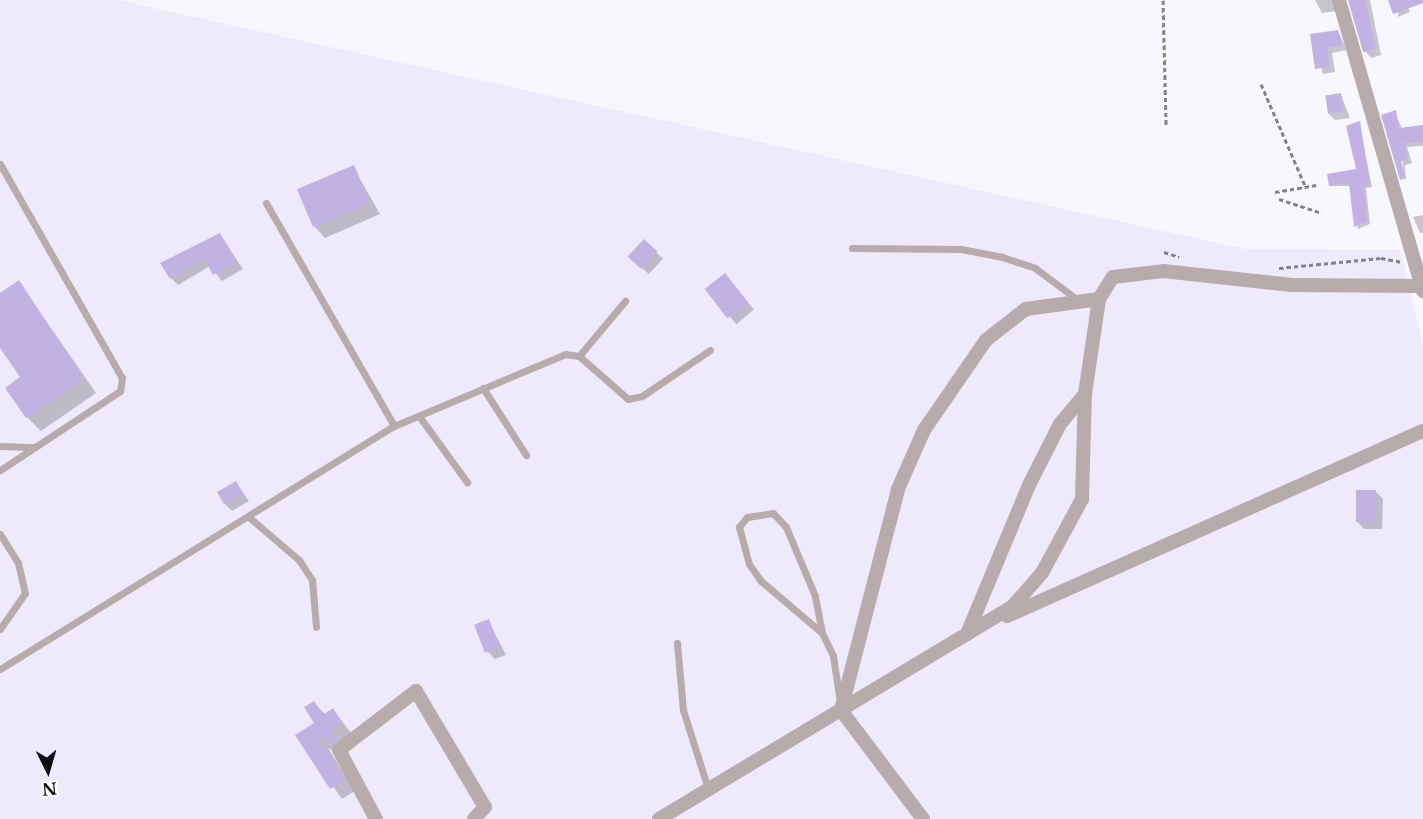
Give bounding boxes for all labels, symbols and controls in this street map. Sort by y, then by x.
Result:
north arrow [18,741,78,801]
text: N [41,778,58,800]

